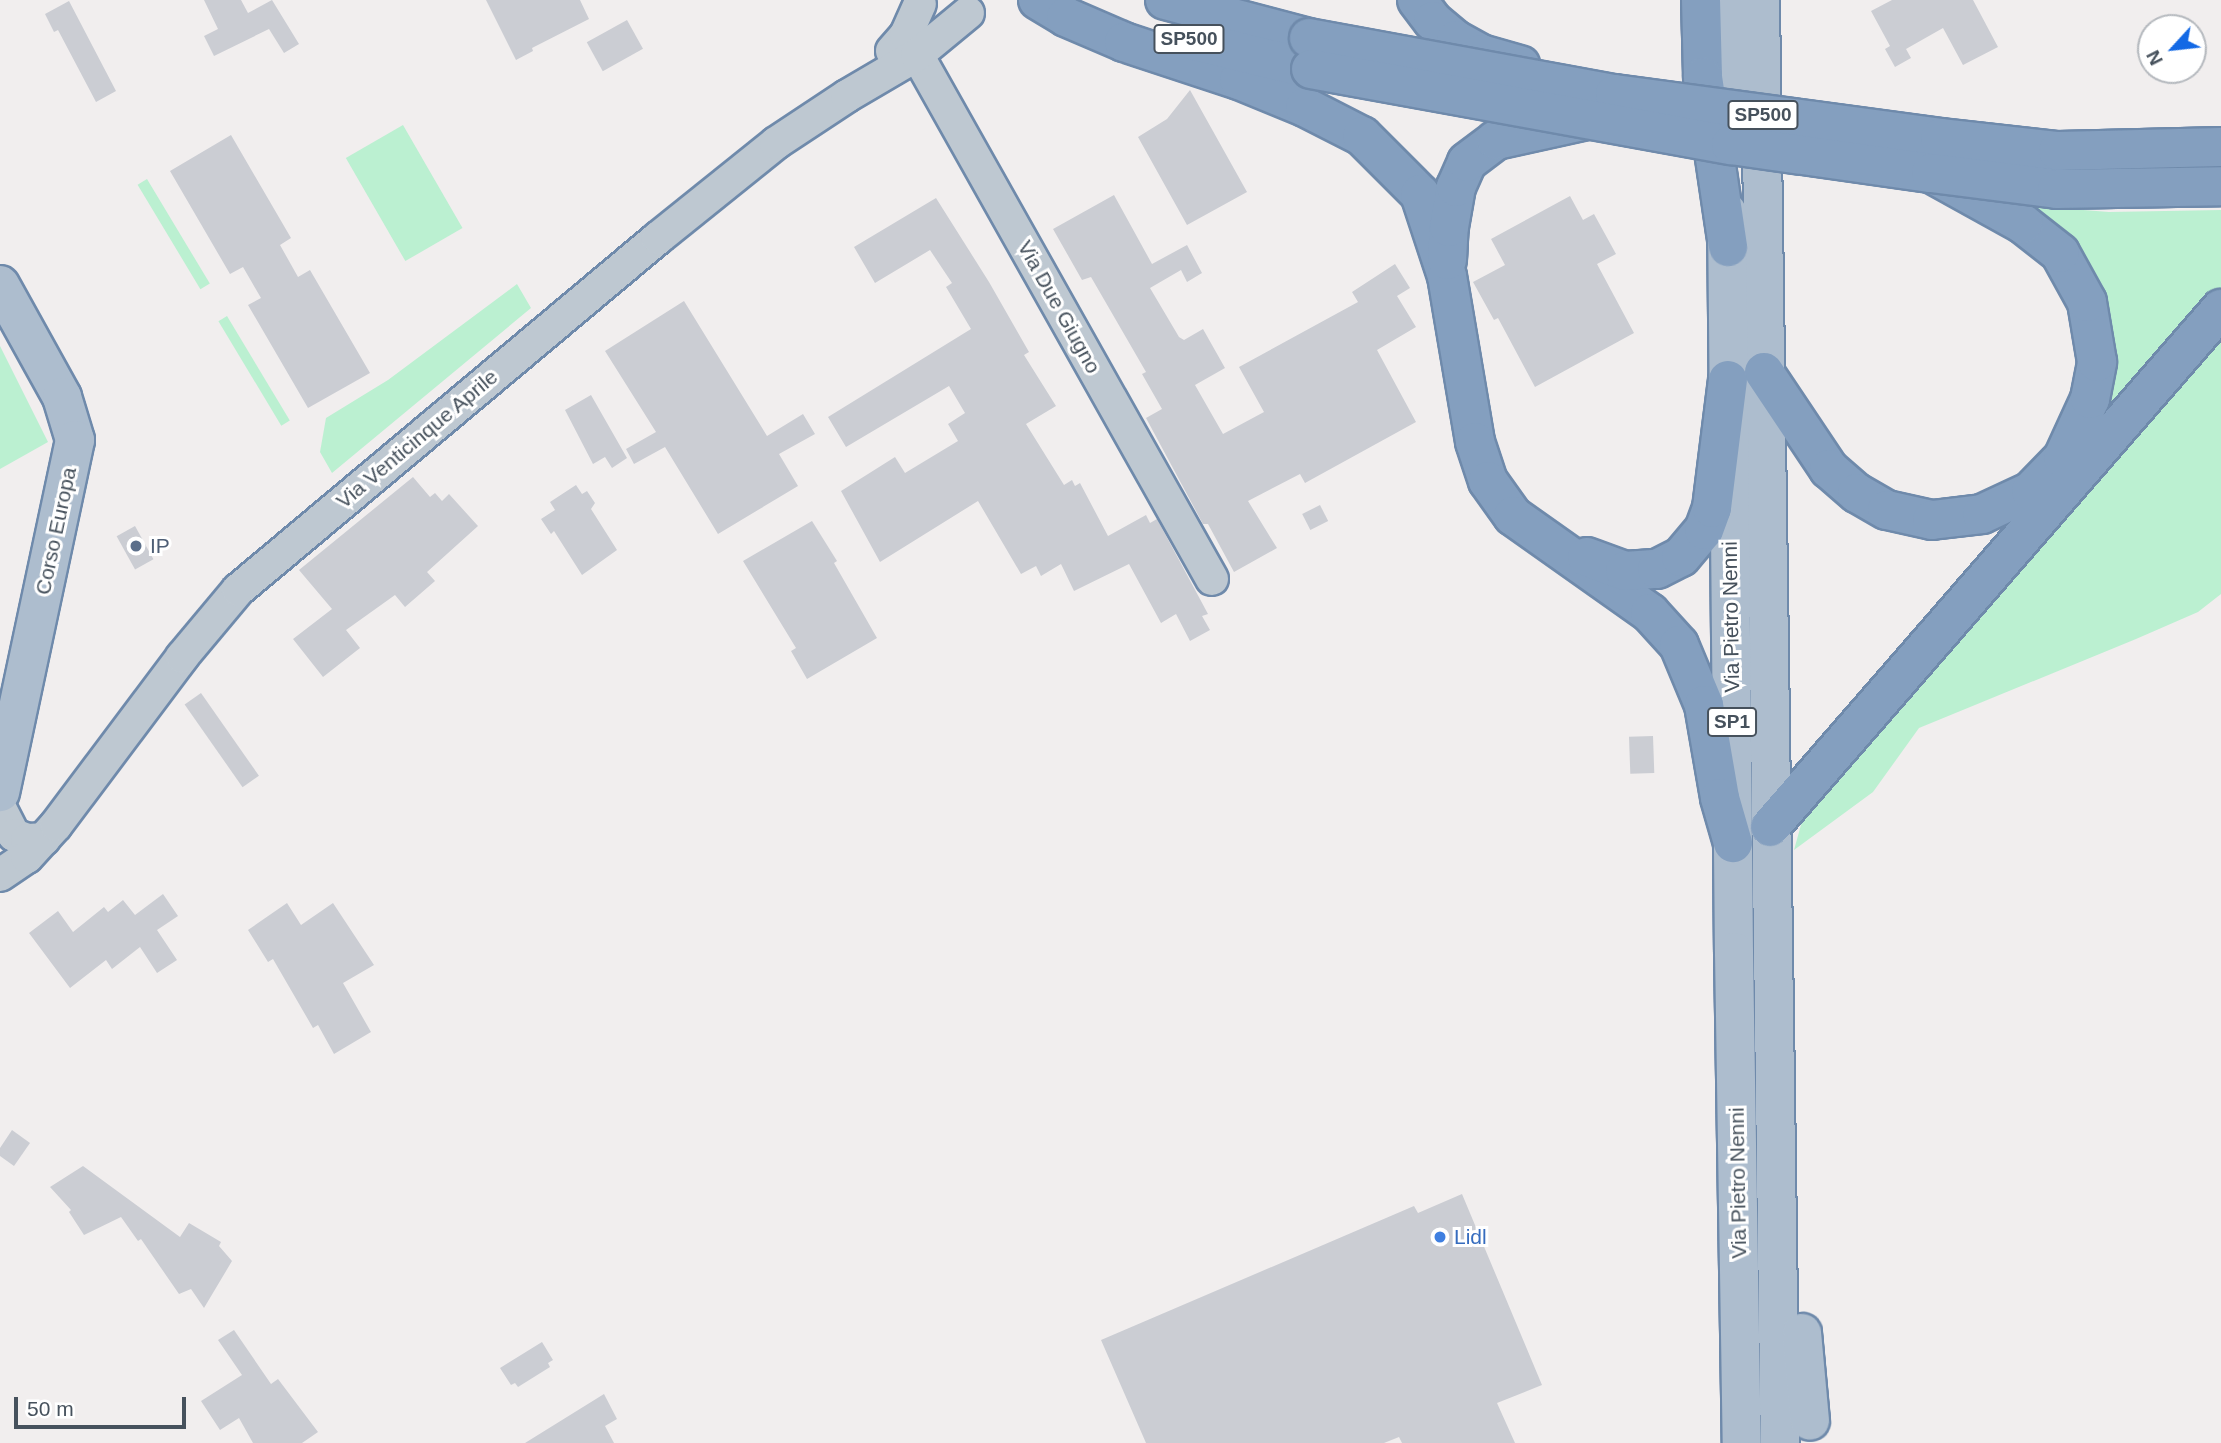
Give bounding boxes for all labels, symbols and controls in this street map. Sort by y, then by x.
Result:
north arrow [2137,14,2207,84]
road number: SP500 [1152,23,1226,54]
text: N [2142,47,2167,69]
road number: SP500 [1726,99,1800,130]
street label: Via Due Giugno [1012,236,1106,378]
street label: Via Venticinque Aprile [331,364,503,514]
street label: Corso Europa [30,465,82,597]
place label: IP [150,533,170,559]
marker: IP [128,538,144,554]
street label: Via Pietro Nenni [1717,541,1745,693]
road number: SP1 [1706,706,1758,737]
street label: Via Pietro Nenni [1724,1107,1752,1259]
place label: Lidl [1454,1224,1487,1250]
marker: Lidl [1432,1229,1448,1245]
scale bar [18,1384,189,1428]
text: 50 m [27,1397,74,1420]

